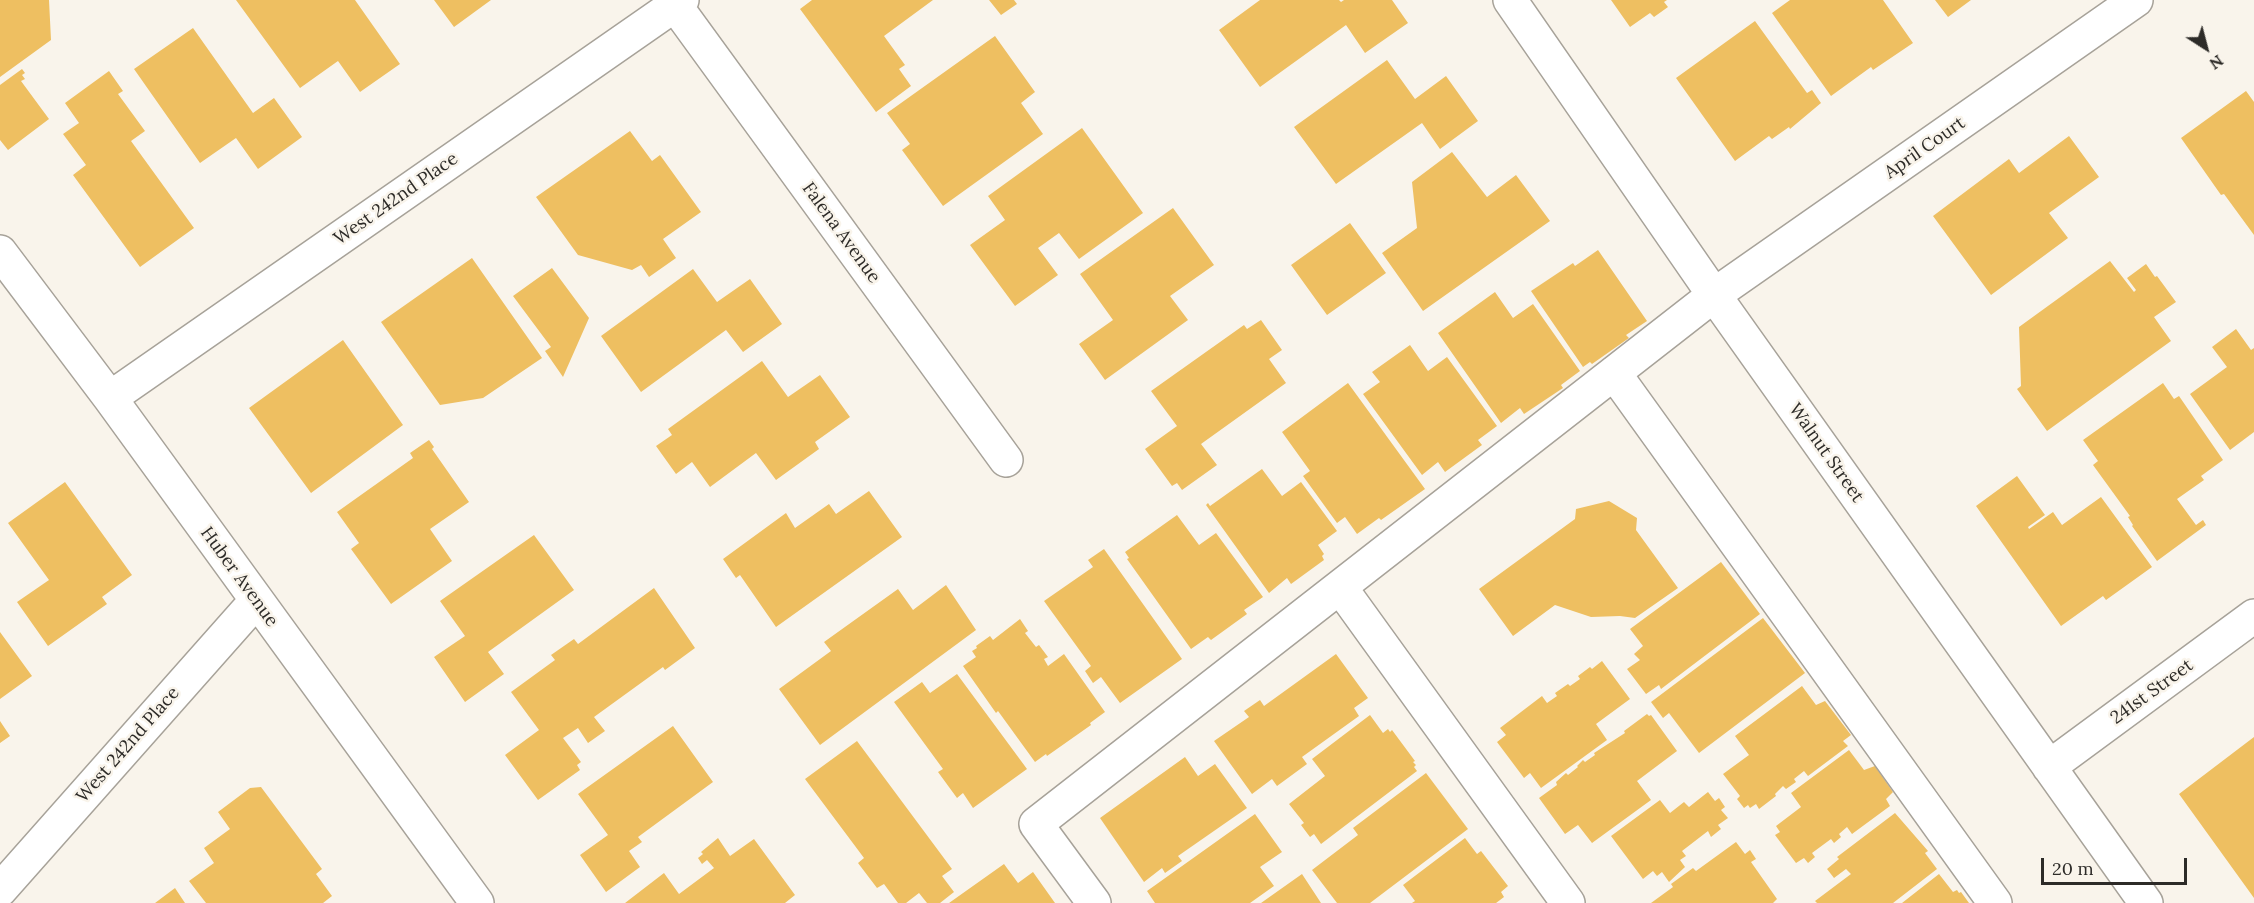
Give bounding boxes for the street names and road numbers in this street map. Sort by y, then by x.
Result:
street label: April Court [1881,112,1969,184]
street label: West 242nd Place [330,148,462,250]
street label: Falena Avenue [797,178,885,288]
street label: Walnut Street [1784,399,1868,507]
street label: Huber Avenue [195,523,283,631]
street label: 241st Street [2107,655,2197,729]
street label: West 242nd Place [72,683,184,807]

